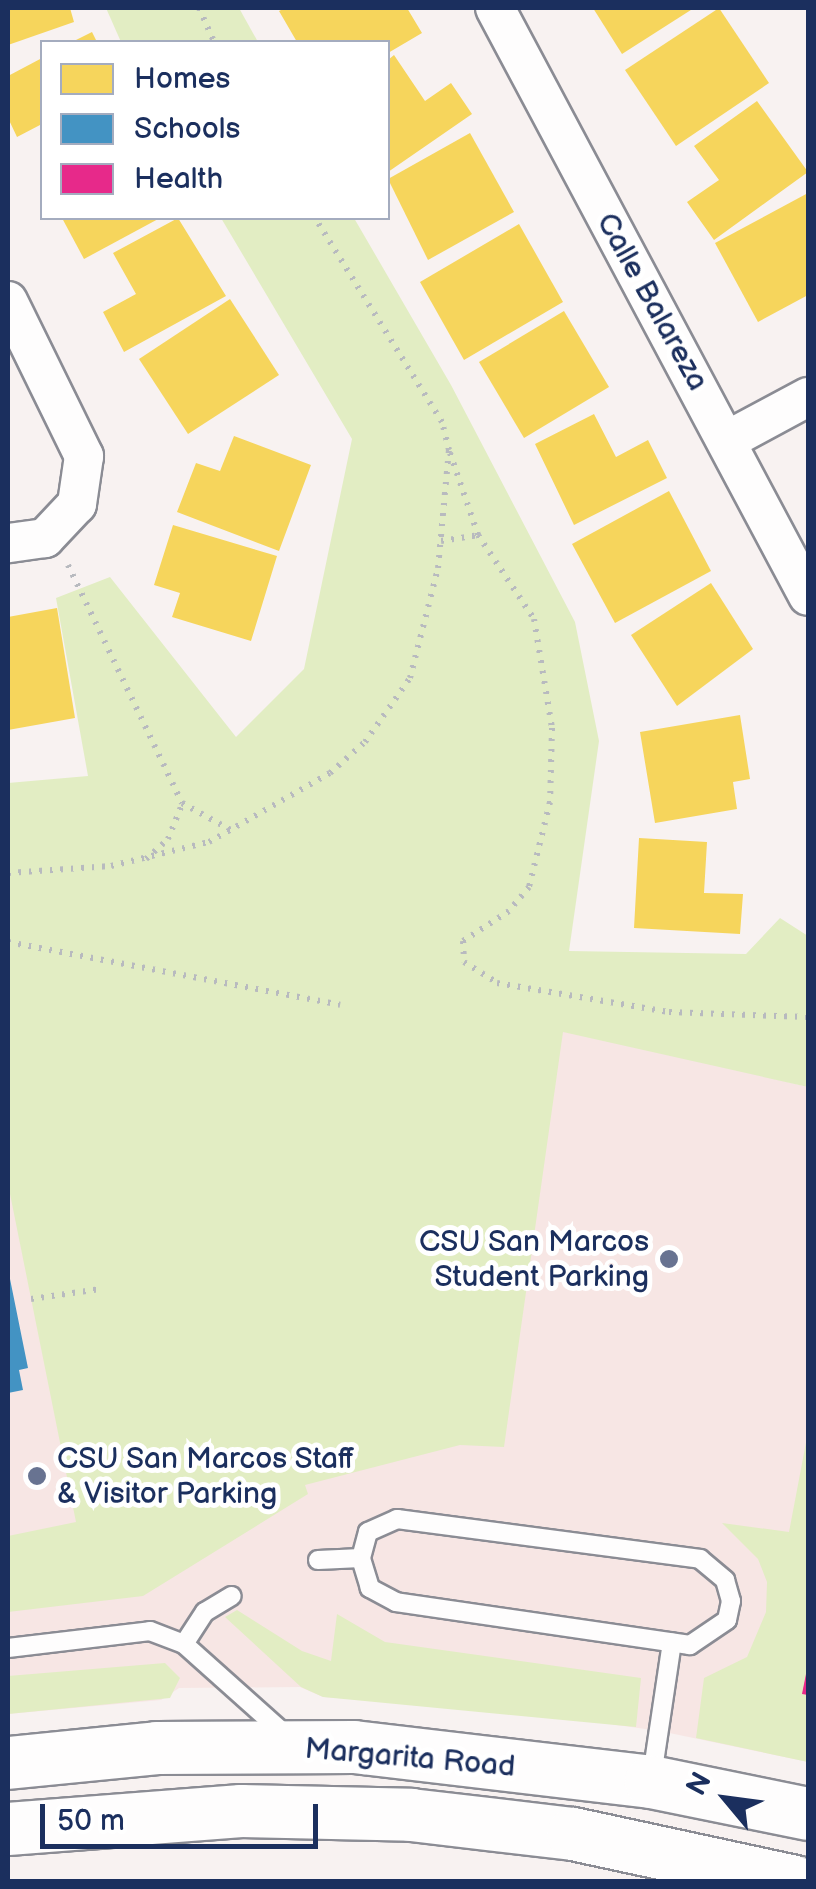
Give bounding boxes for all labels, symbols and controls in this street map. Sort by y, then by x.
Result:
legend [40,40,390,220]
text: Homes [134,61,230,97]
text: Schools [134,111,240,147]
text: Health [134,161,223,197]
street label: Calle Balareza [588,207,716,397]
place label: CSU San Marcos Student Parking [418,1224,649,1294]
marker: CSU San Marcos Student Parking [658,1248,680,1270]
place label: CSU San Marcos Staff & Visitor Parking [57,1441,355,1512]
marker: CSU San Marcos Staff & Visitor Parking [26,1465,48,1487]
street label: Margarita Road [303,1731,517,1785]
north arrow [676,1749,776,1849]
text: N [680,1767,719,1801]
scale bar [45,1784,322,1846]
text: 50 m [57,1803,125,1839]

